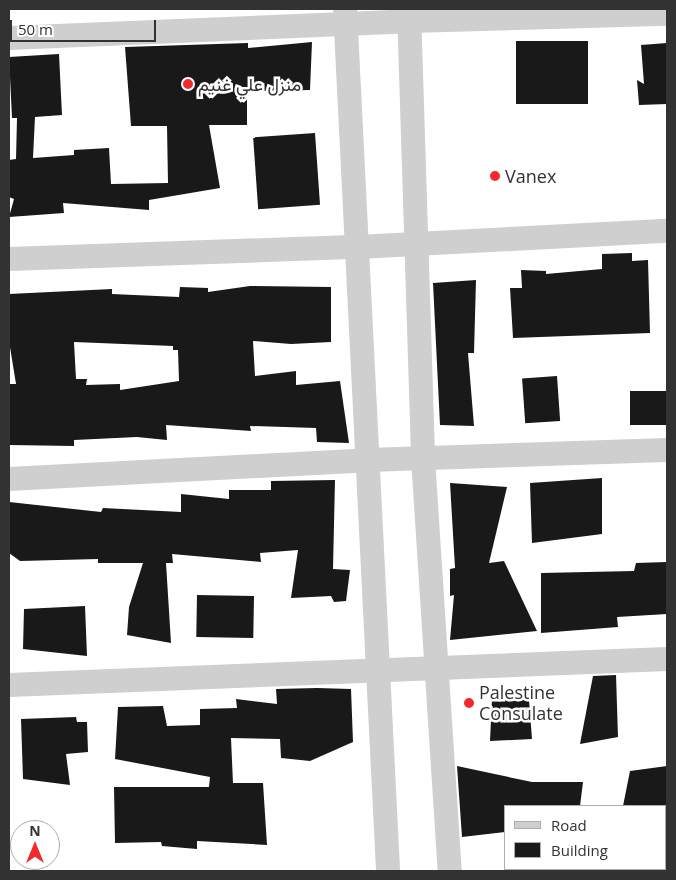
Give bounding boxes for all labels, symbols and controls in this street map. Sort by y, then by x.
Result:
scale bar [12,10,159,42]
text: 50 m [18,19,53,39]
place label: منزل علي غنيم [198,73,301,95]
marker: منزل علي غنيم [182,78,194,90]
place label: Vanex [505,165,556,187]
marker: Vanex [489,170,501,182]
place label: Palestine Consulate [479,682,563,724]
marker: Palestine Consulate [463,697,475,709]
legend [503,805,666,870]
text: Road [551,815,587,835]
north arrow [10,820,60,870]
text: N [29,821,41,840]
text: Building [551,840,608,860]

